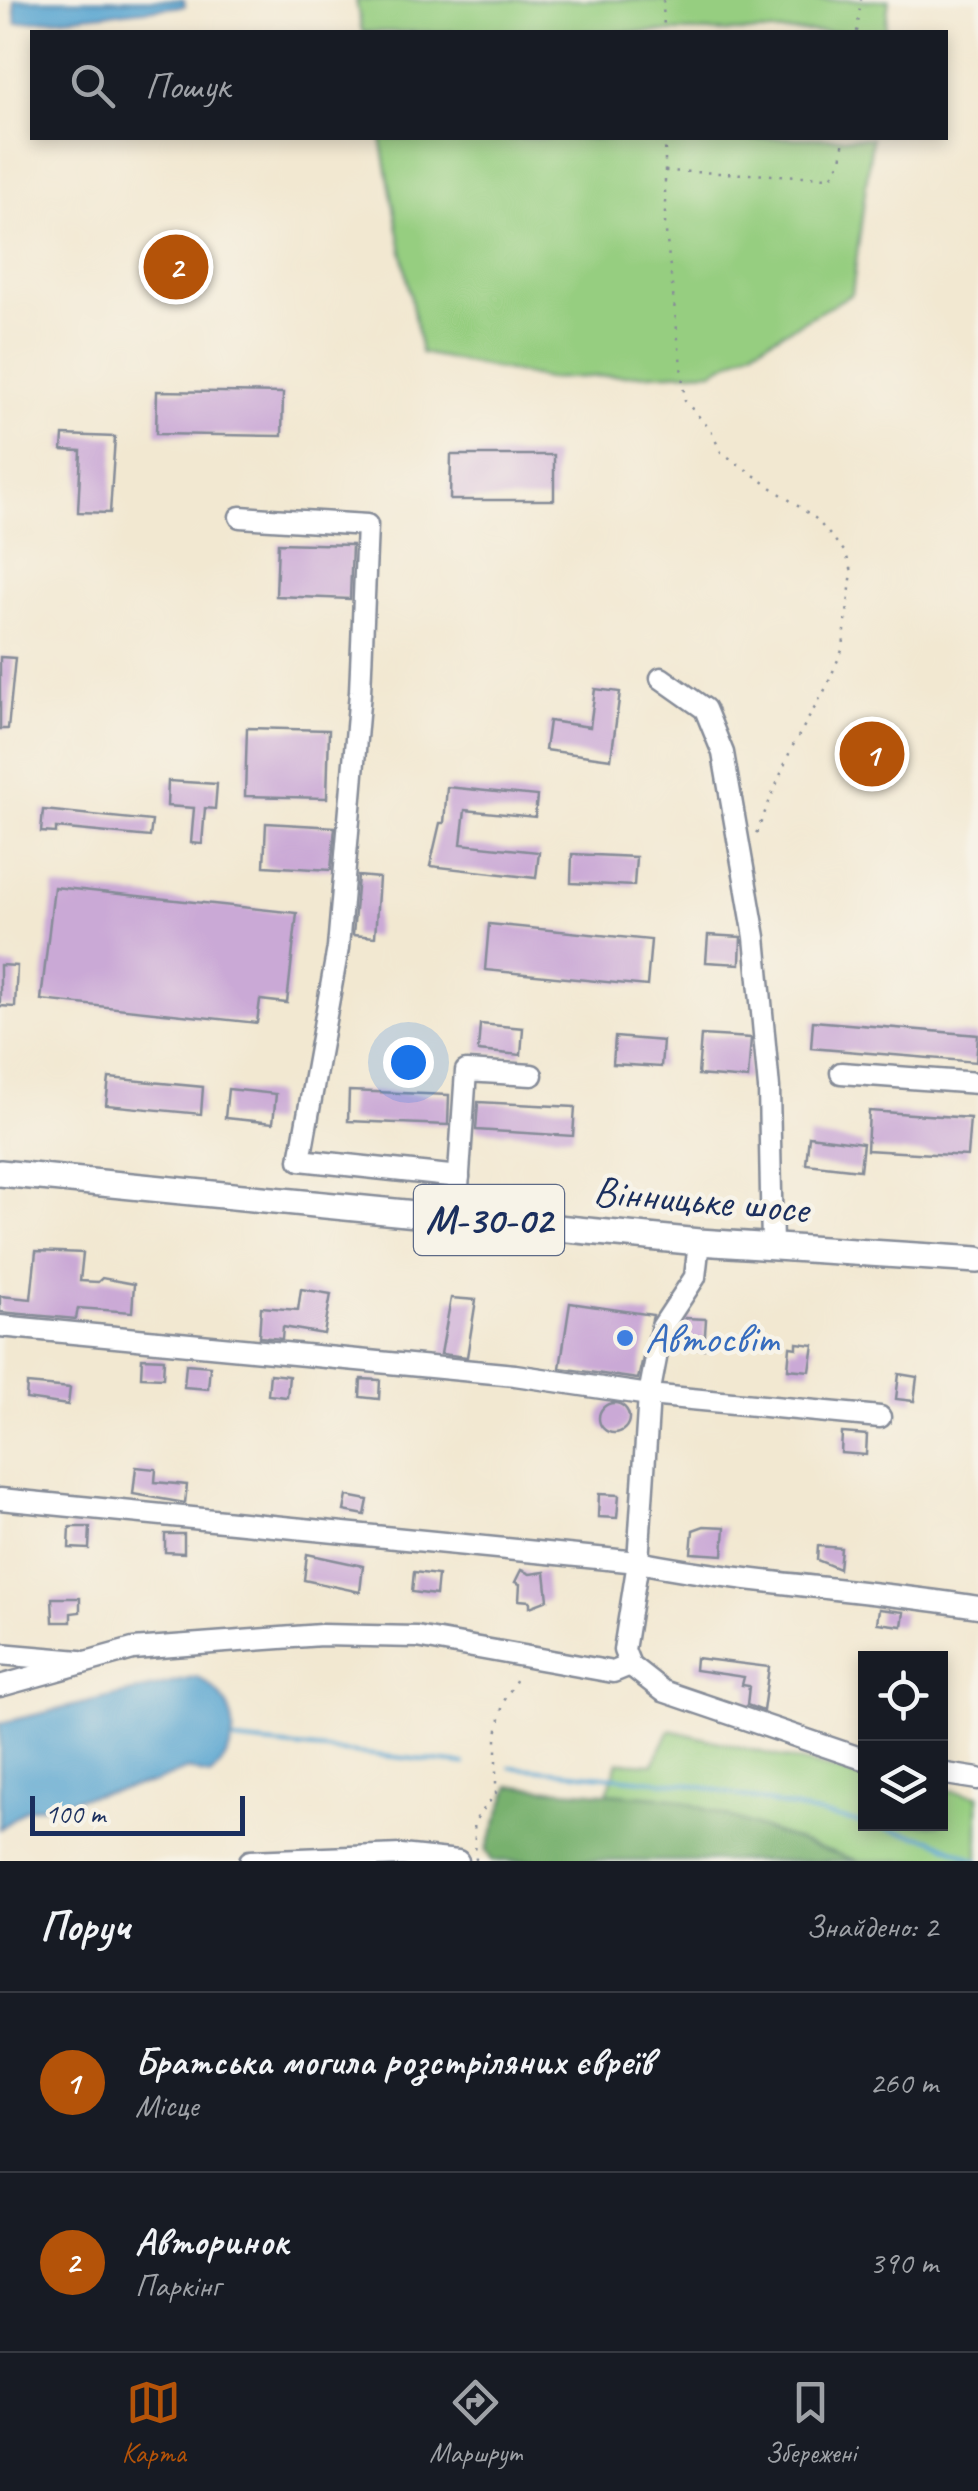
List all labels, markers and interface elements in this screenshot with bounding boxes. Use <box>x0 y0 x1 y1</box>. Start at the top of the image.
search box <box>30 30 948 140</box>
icon: search <box>65 58 120 113</box>
text: Пошук <box>145 62 230 109</box>
pin: 2 <box>144 230 208 304</box>
pin: 1 <box>840 716 904 792</box>
your location <box>383 1037 434 1088</box>
street label: Вінницьке шосе <box>591 1164 814 1236</box>
road number: М-30-02 <box>414 1185 564 1255</box>
place label: Автосвіт <box>645 1312 780 1365</box>
marker: Автосвіт <box>614 1327 636 1349</box>
map controls <box>858 1651 948 1831</box>
button: locate <box>858 1651 948 1741</box>
button: layers <box>858 1741 948 1831</box>
scale bar <box>30 1791 245 1836</box>
text: 100 m <box>45 1796 105 1831</box>
text: Поруч <box>40 1900 130 1953</box>
text: Знайдено: 2 <box>806 1906 938 1947</box>
text: Братська могила розстріляних євреїв <box>135 2038 653 2085</box>
text: 1 <box>65 2062 80 2103</box>
text: 260 m <box>869 2062 938 2103</box>
text: Місце <box>135 2085 198 2126</box>
text: Авторинок <box>135 2218 288 2265</box>
text: 2 <box>65 2242 80 2283</box>
text: 390 m <box>869 2242 938 2283</box>
text: Паркінг <box>135 2265 220 2306</box>
tab: Карта <box>122 2375 186 2470</box>
tab: Маршрут <box>429 2375 522 2470</box>
tab: Збережені <box>765 2375 856 2470</box>

